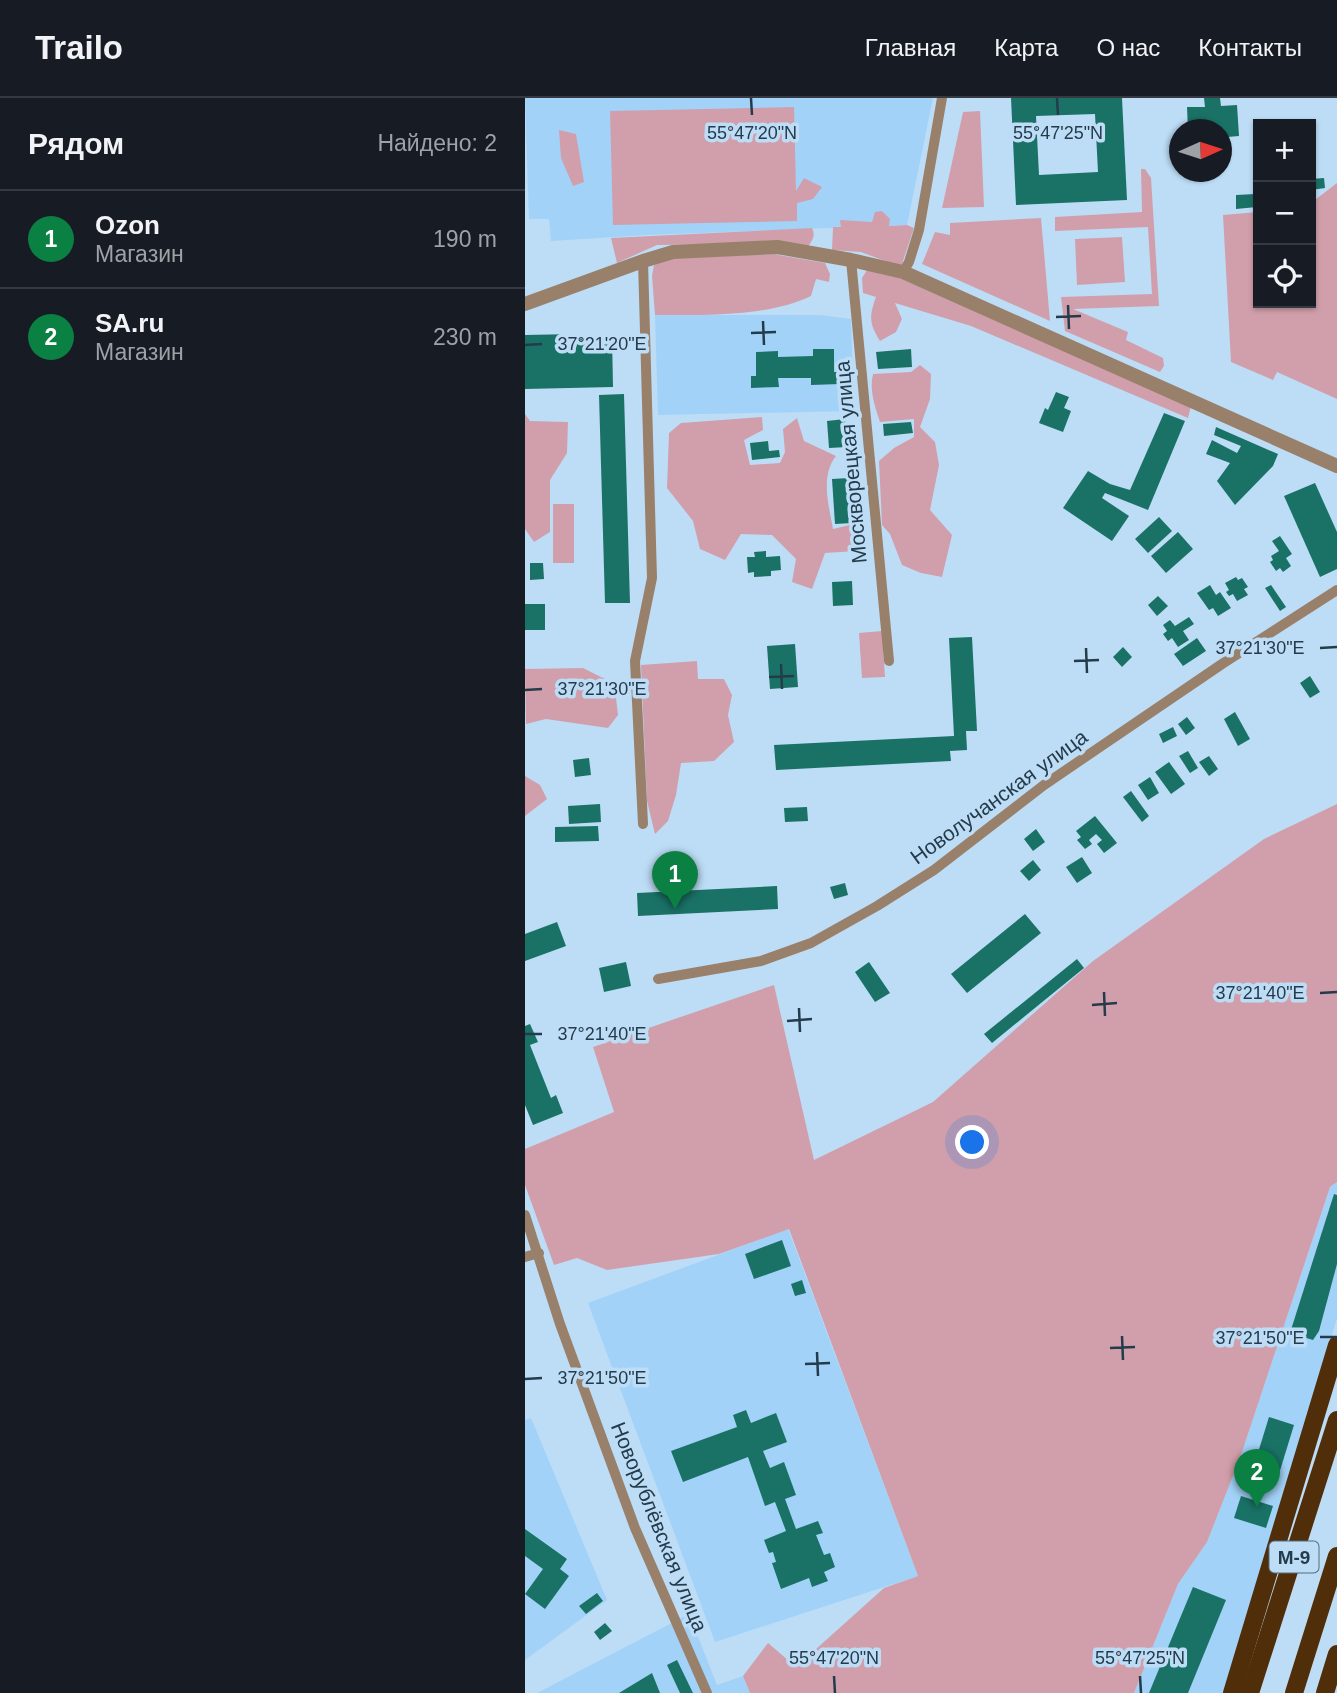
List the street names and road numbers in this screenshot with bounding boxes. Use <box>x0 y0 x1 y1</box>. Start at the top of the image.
street label: Москворецкая улица <box>830 359 871 564</box>
street label: Новолучанская улица <box>906 725 1092 868</box>
street label: Новорублёвская улица <box>607 1419 712 1635</box>
road number: М-9 <box>1269 1541 1319 1572</box>

